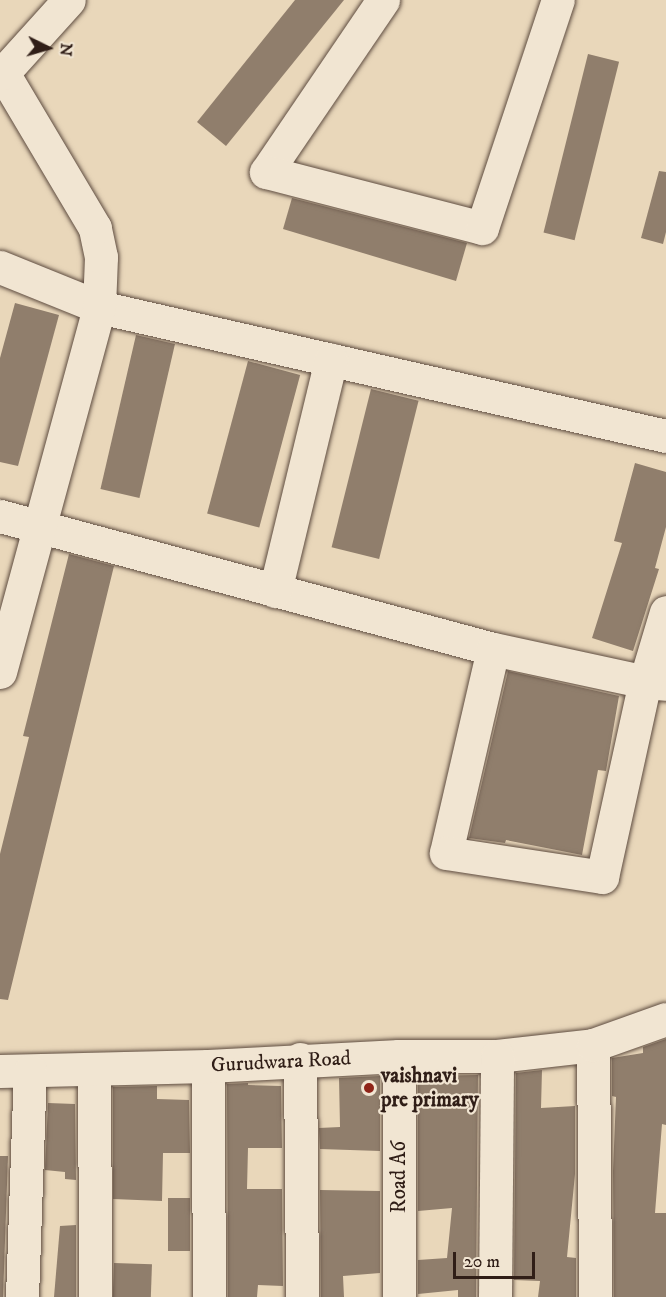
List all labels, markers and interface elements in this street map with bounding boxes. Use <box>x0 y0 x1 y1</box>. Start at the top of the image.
north arrow <box>18 18 78 78</box>
text: N <box>55 42 76 57</box>
street label: Gurudwara Road <box>210 1046 352 1078</box>
place label: vaishnavi pre primary <box>381 1063 479 1113</box>
marker: vaishnavi pre primary <box>362 1081 376 1095</box>
street label: Road A6 <box>386 1141 412 1213</box>
scale bar <box>456 1240 538 1278</box>
text: 20 m <box>464 1251 500 1273</box>

